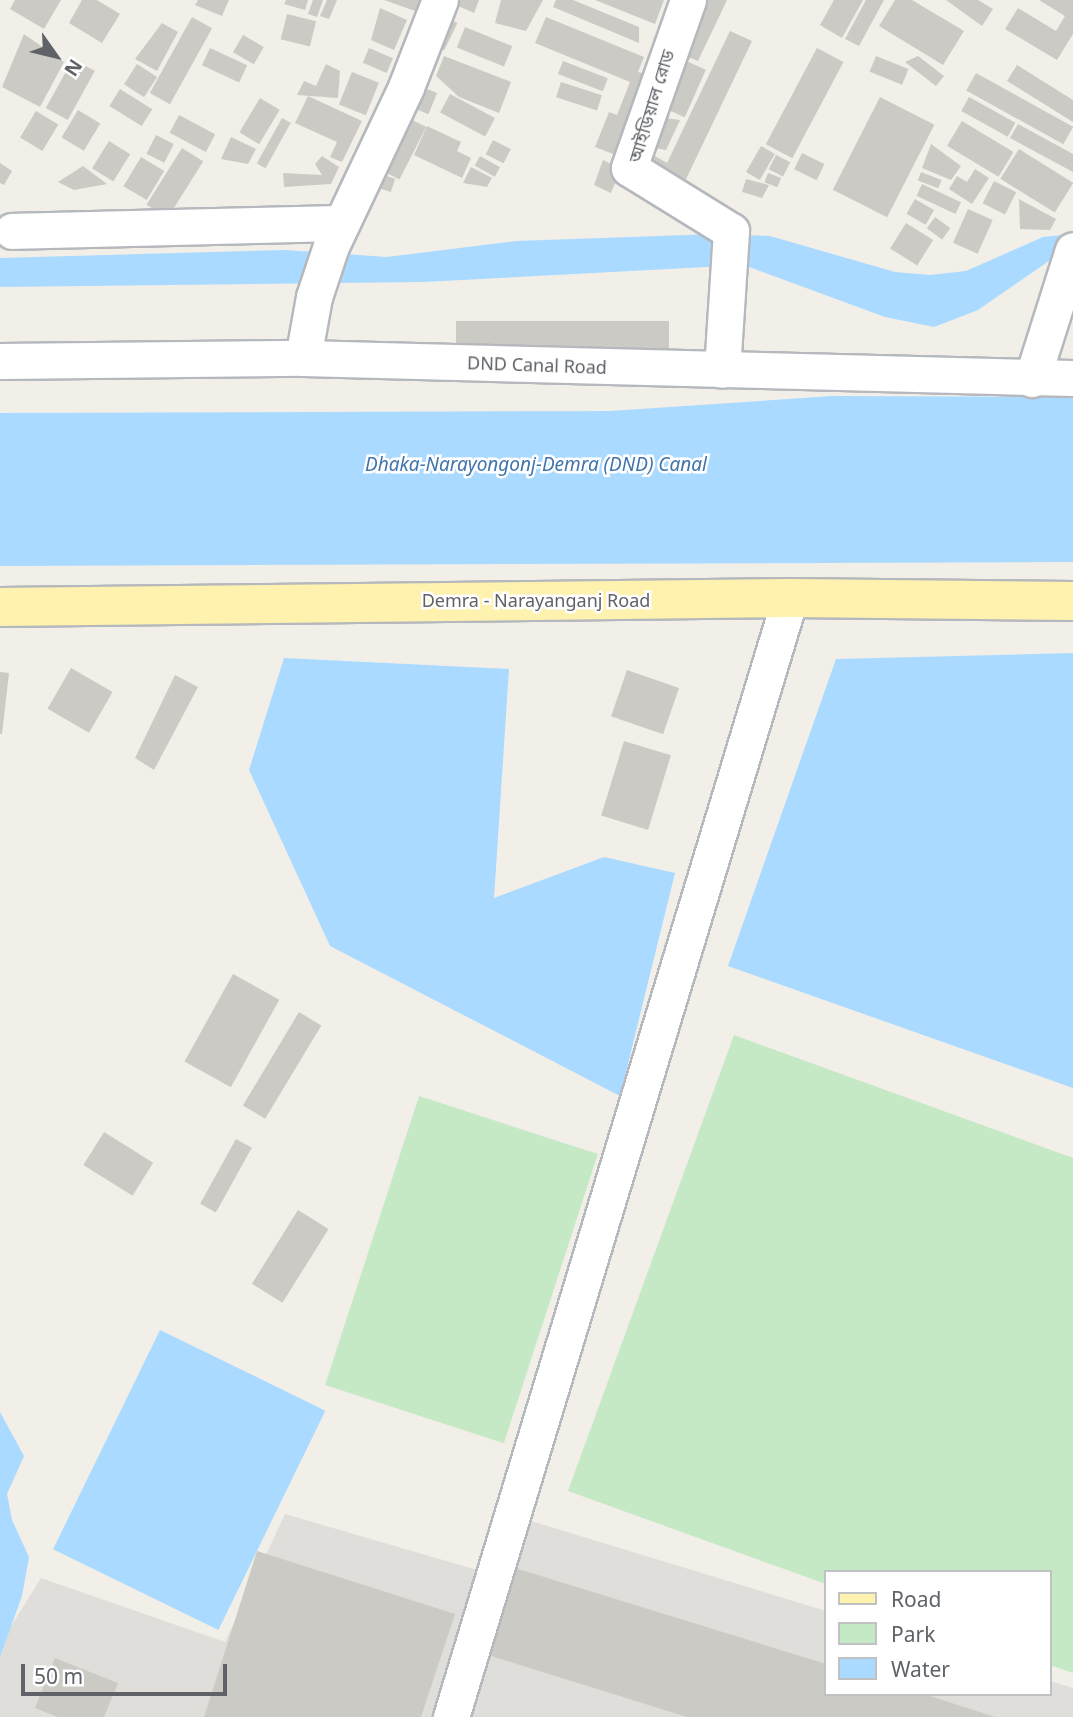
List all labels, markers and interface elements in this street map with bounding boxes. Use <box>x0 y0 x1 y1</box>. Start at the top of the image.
north arrow <box>21 21 91 91</box>
street label: আইডিয়াল রোড <box>624 47 678 165</box>
text: N <box>58 54 89 81</box>
street label: DND Canal Road <box>467 352 607 378</box>
water label: Dhaka-Narayongonj-Demra (DND) Canal <box>365 454 707 476</box>
street label: Demra - Narayanganj Road <box>422 589 650 611</box>
legend <box>824 1570 1052 1696</box>
text: Road <box>891 1585 941 1613</box>
text: Park <box>891 1620 935 1648</box>
scale bar <box>24 1650 231 1694</box>
text: Water <box>891 1655 950 1683</box>
text: 50 m <box>34 1662 83 1690</box>

